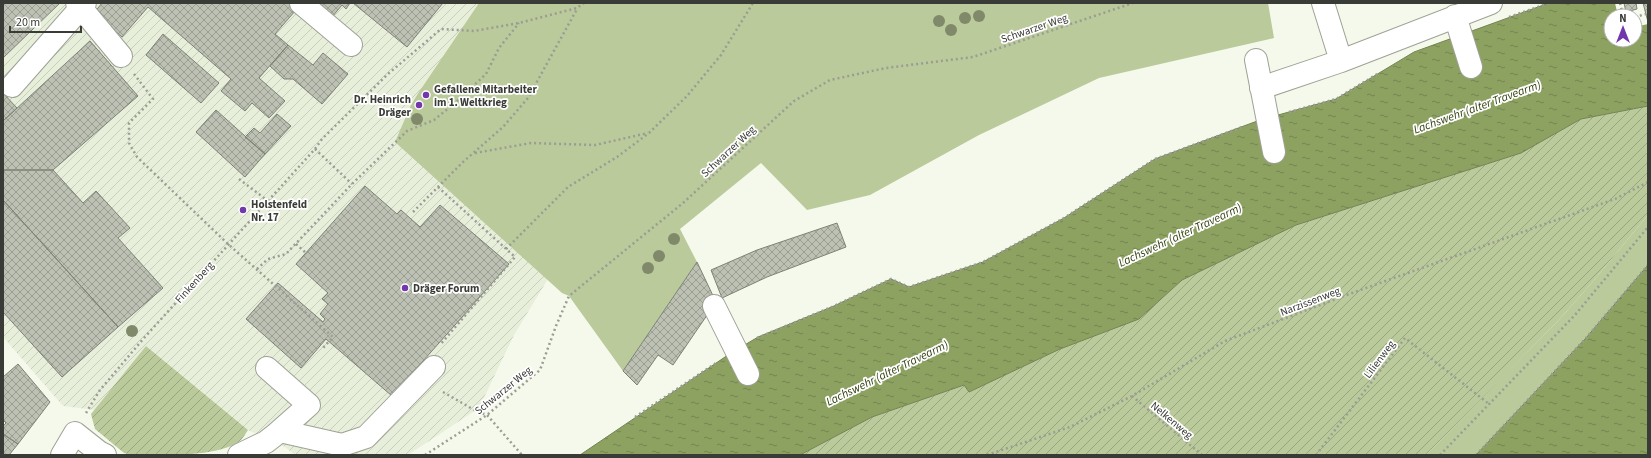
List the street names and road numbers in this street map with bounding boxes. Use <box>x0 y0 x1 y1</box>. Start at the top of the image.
street label: Schwarzer Weg <box>999 10 1070 47</box>
street label: Schwarzer Weg <box>698 122 759 181</box>
street label: Finkenberg <box>172 258 218 307</box>
street label: Narzissenweg <box>1278 283 1343 320</box>
street label: Lilienweg <box>1360 337 1399 381</box>
street label: Schwarzer Weg <box>472 362 535 418</box>
street label: Nelkenweg <box>1147 398 1196 443</box>

